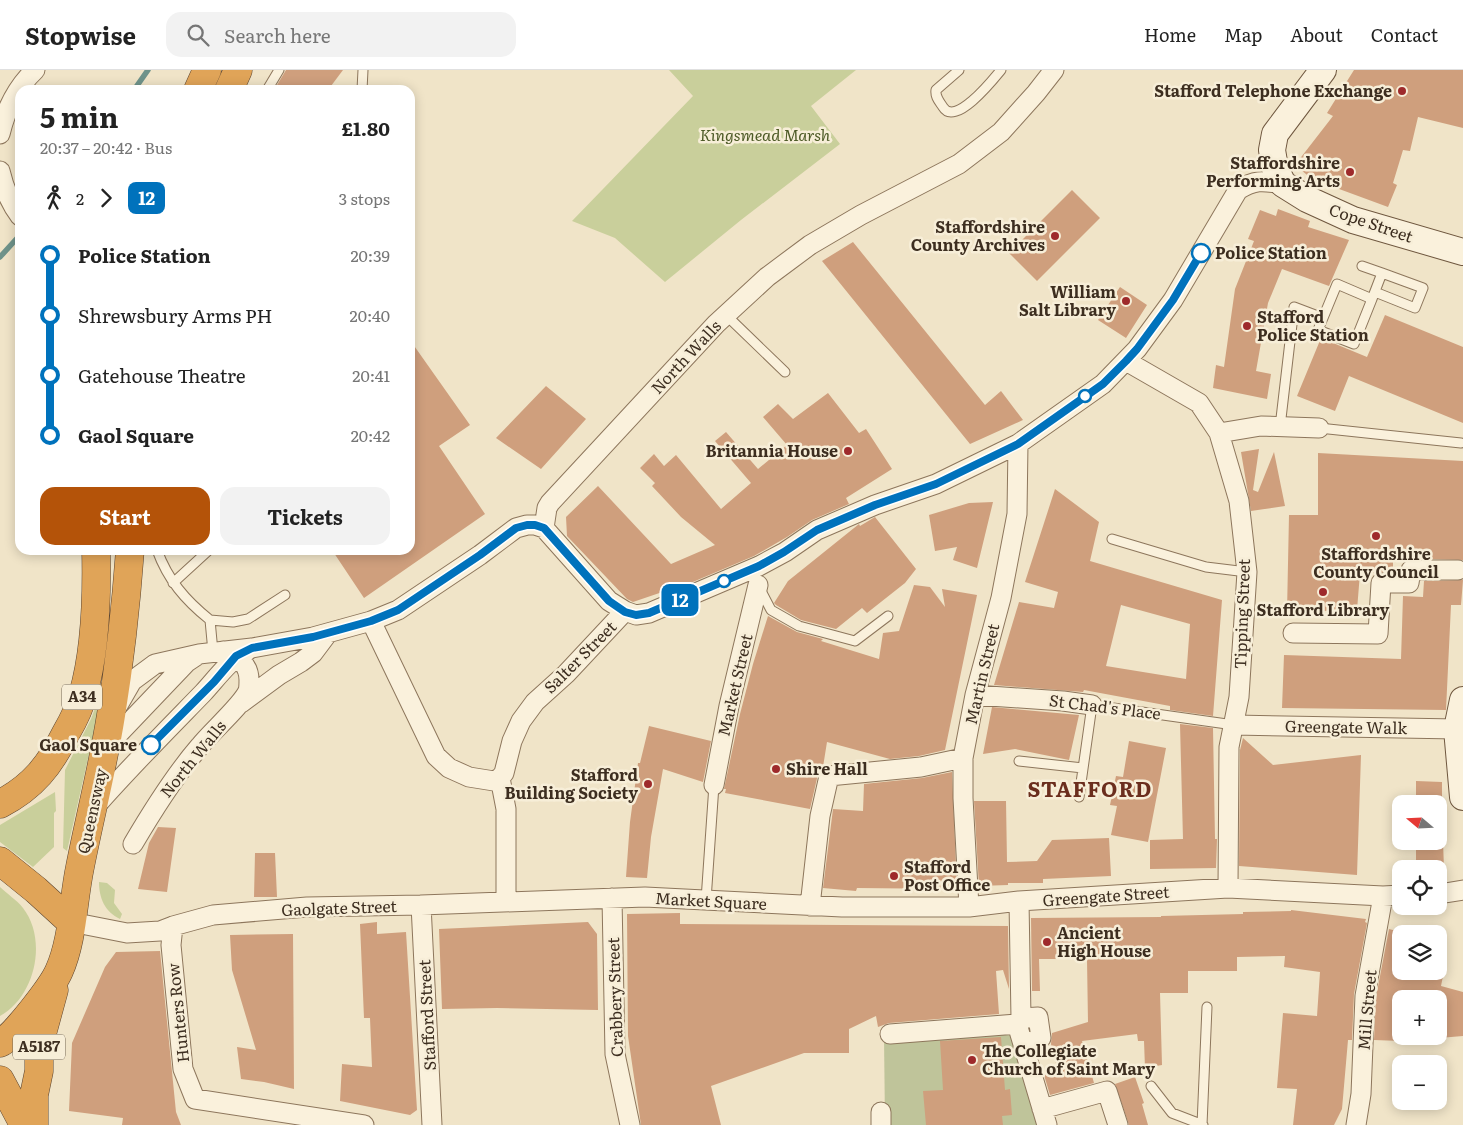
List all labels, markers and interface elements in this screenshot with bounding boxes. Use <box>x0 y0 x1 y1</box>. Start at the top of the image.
search box <box>166 12 516 57</box>
text: Stopwise <box>25 17 136 52</box>
icon: search <box>184 21 212 49</box>
text: Search here <box>224 21 331 49</box>
text: Home <box>1144 21 1196 48</box>
text: Map <box>1224 21 1262 48</box>
text: About <box>1290 21 1343 48</box>
text: Contact <box>1371 21 1438 48</box>
place label: Stafford Telephone Exchange <box>1154 78 1392 102</box>
marker: Stafford Telephone Exchange <box>1396 85 1408 97</box>
text: 5 min <box>40 95 118 137</box>
text: £1.80 <box>342 114 390 142</box>
park label: Kingsmead Marsh <box>700 122 831 146</box>
text: 20:37 – 20:42 · Bus <box>40 135 172 159</box>
place label: Staffordshire Performing Arts <box>1206 150 1340 192</box>
marker: Staffordshire Performing Arts <box>1344 166 1356 178</box>
icon: walk <box>40 184 68 212</box>
icon: forward <box>92 184 120 212</box>
text: 12 <box>138 184 155 211</box>
text: 2 <box>76 186 84 210</box>
text: 3 stops <box>339 186 390 210</box>
street label: Cope Street <box>1326 196 1417 248</box>
place label: Staffordshire County Archives <box>911 214 1045 256</box>
marker: Staffordshire County Archives <box>1049 230 1061 242</box>
place label: Police Station <box>1215 240 1327 264</box>
text: Police Station <box>78 241 211 269</box>
text: 20:39 <box>350 243 390 267</box>
marker: Police Station <box>1191 243 1211 263</box>
place label: William Salt Library <box>1019 279 1116 321</box>
marker: William Salt Library <box>1120 295 1132 307</box>
text: Shrewsbury Arms PH <box>78 301 272 329</box>
text: 20:40 <box>350 303 390 327</box>
place label: Stafford Police Station <box>1257 304 1369 346</box>
street label: North Walls <box>645 314 726 399</box>
marker: Stafford Police Station <box>1241 320 1253 332</box>
text: Gatehouse Theatre <box>78 361 246 389</box>
text: 20:41 <box>352 363 390 387</box>
unlabelled marker <box>1078 389 1092 403</box>
text: Gaol Square <box>78 421 194 449</box>
text: 20:42 <box>351 423 390 447</box>
place label: Britannia House <box>705 438 838 462</box>
marker: Britannia House <box>842 445 854 457</box>
button: Start <box>40 487 210 545</box>
button: Tickets <box>220 487 390 545</box>
marker: Staffordshire County Council <box>1370 530 1382 542</box>
place label: Staffordshire County Council <box>1313 541 1439 583</box>
street label: Tipping Street <box>1227 558 1255 670</box>
unlabelled marker <box>717 574 731 588</box>
line badge: 12 <box>658 584 702 616</box>
text: 12 <box>671 586 689 613</box>
marker: Stafford Library <box>1317 586 1329 598</box>
place label: Stafford Library <box>1257 597 1390 621</box>
street label: Salter Street <box>537 614 621 698</box>
street label: Martin Street <box>958 620 1004 727</box>
street label: Market Street <box>711 631 758 738</box>
road number: A34 <box>62 684 102 710</box>
street label: St Chad's Place <box>1048 687 1162 725</box>
street label: Greengate Walk <box>1285 713 1408 739</box>
street label: North Walls <box>154 715 231 802</box>
place label: Gaol Square <box>39 732 137 756</box>
marker: Gaol Square <box>141 735 161 755</box>
place label: Shire Hall <box>786 756 868 780</box>
place label: Stafford Building Society <box>505 762 638 804</box>
marker: Shire Hall <box>770 763 782 775</box>
street label: Queensway <box>70 765 112 856</box>
district label: STAFFORD <box>1028 772 1152 803</box>
marker: Stafford Building Society <box>642 778 654 790</box>
north arrow <box>1392 795 1448 850</box>
map controls <box>1392 795 1447 1110</box>
place label: Stafford Post Office <box>904 854 990 896</box>
button: locate <box>1392 860 1447 915</box>
marker: Stafford Post Office <box>888 870 900 882</box>
street label: Greengate Street <box>1042 879 1171 911</box>
street label: Market Square <box>654 885 768 915</box>
street label: Gaolgate Street <box>281 893 398 921</box>
place label: Ancient High House <box>1057 920 1151 962</box>
button: layers <box>1392 925 1447 980</box>
street label: Crabbery Street <box>600 936 628 1057</box>
marker: Ancient High House <box>1041 936 1053 948</box>
street label: Stafford Street <box>411 958 441 1071</box>
street label: Hunters Row <box>160 962 194 1064</box>
street label: Mill Street <box>1351 968 1382 1051</box>
button: + <box>1392 990 1447 1045</box>
road number: A5187 <box>13 1034 65 1060</box>
place label: The Collegiate Church of Saint Mary <box>982 1038 1155 1080</box>
marker: The Collegiate Church of Saint Mary <box>966 1054 978 1066</box>
button: − <box>1392 1055 1447 1110</box>

